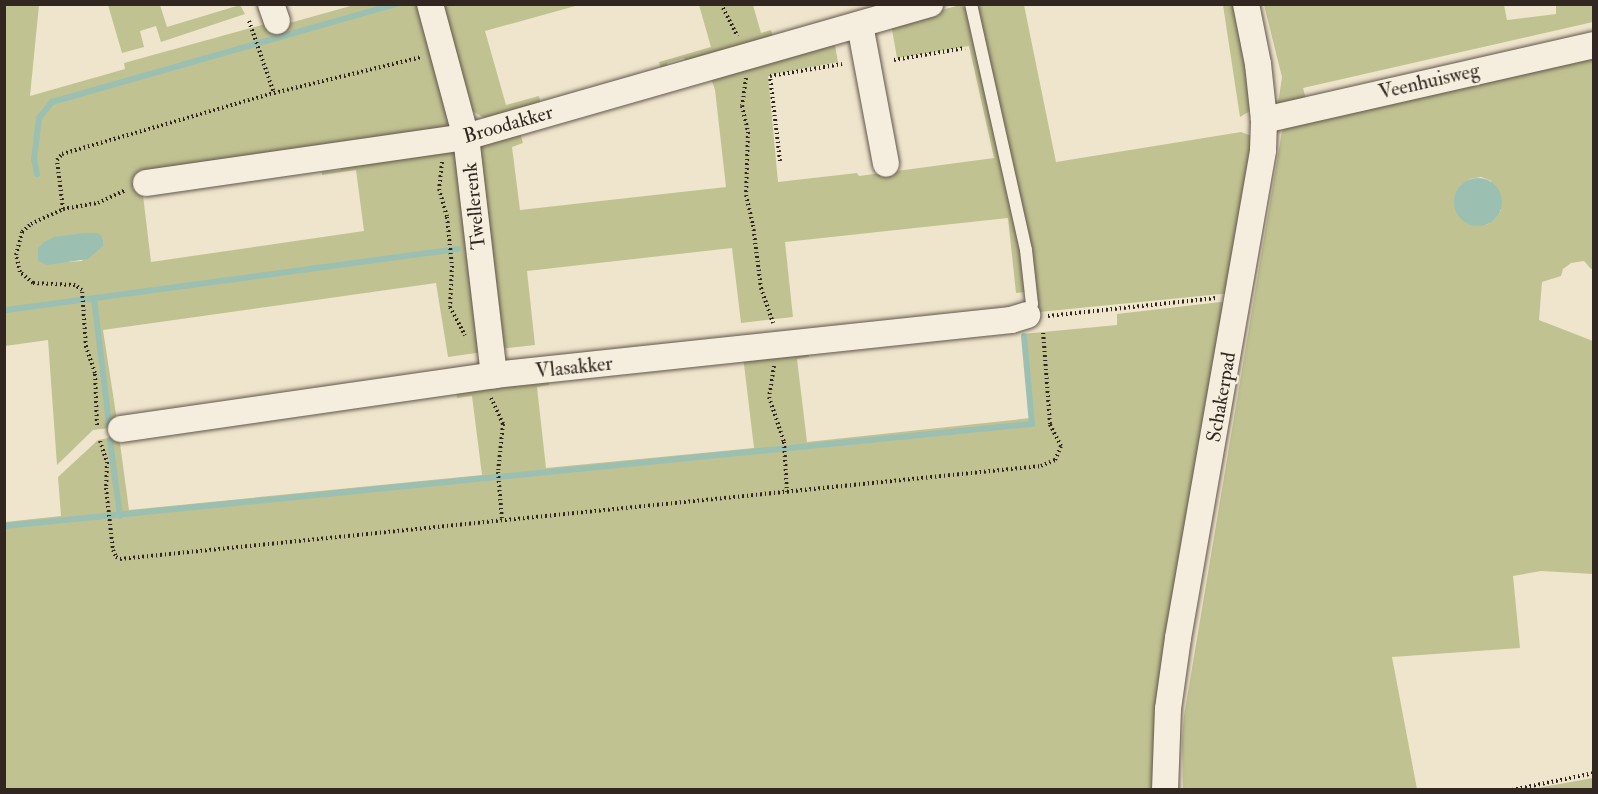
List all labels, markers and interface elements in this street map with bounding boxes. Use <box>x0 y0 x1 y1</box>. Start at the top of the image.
street label: Veenhuisweg <box>1376 58 1482 104</box>
street label: Broodakker <box>460 100 556 148</box>
street label: Twellerenk <box>458 161 490 251</box>
street label: Schakerpad <box>1201 350 1241 444</box>
street label: Vlasakker <box>534 351 614 383</box>

